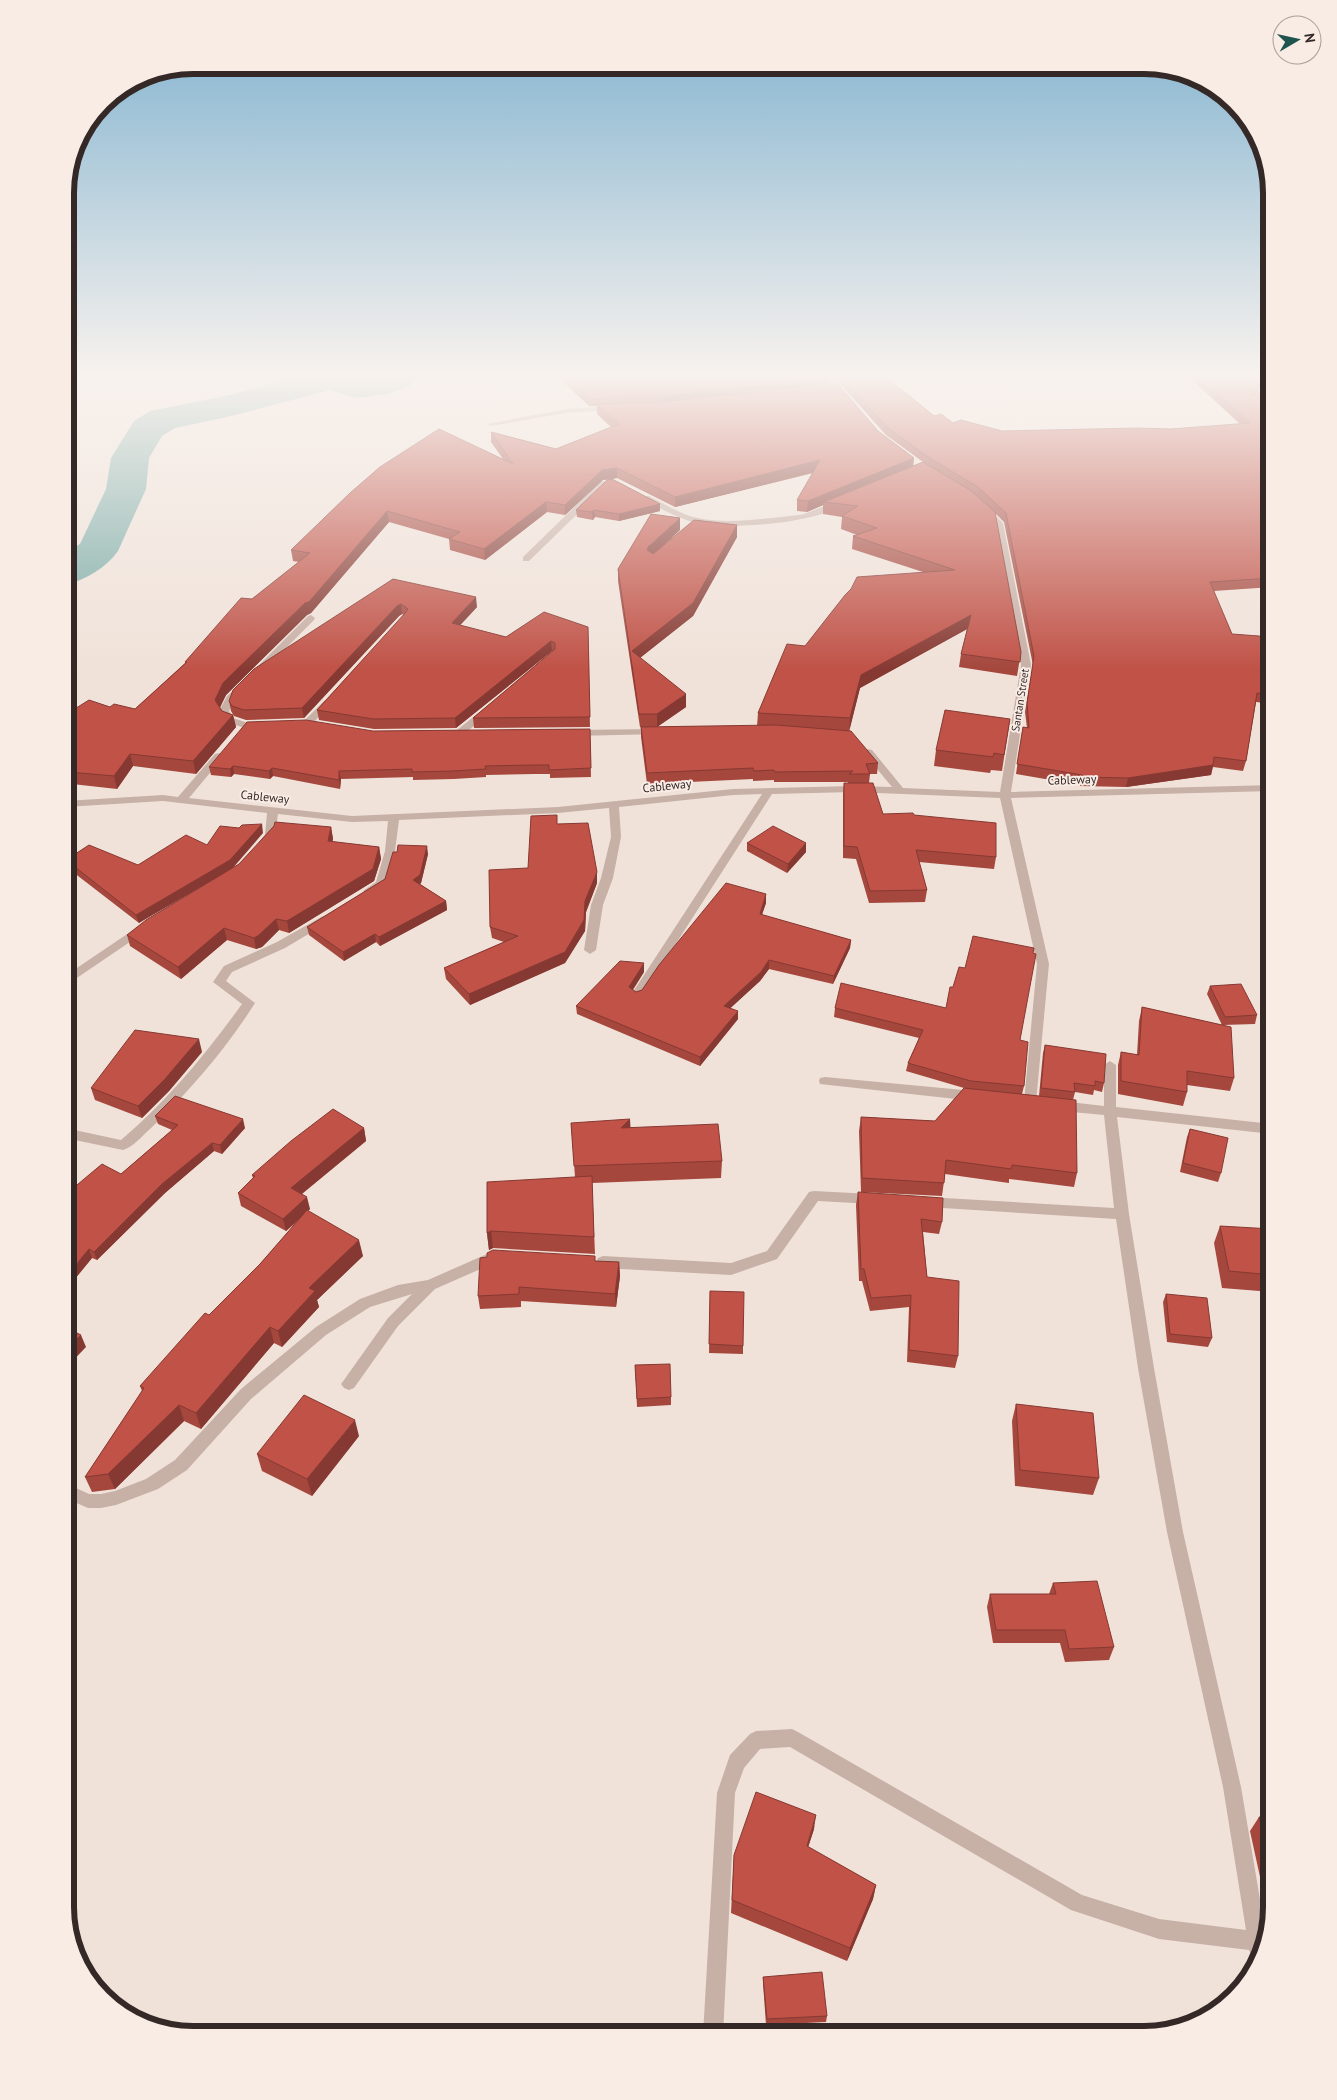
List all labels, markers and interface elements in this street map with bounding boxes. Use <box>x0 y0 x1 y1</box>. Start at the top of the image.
north arrow <box>1272 15 1322 65</box>
text: N <box>1300 32 1319 44</box>
street label: Santan Street <box>1008 667 1032 732</box>
street label: Cableway <box>1047 771 1097 788</box>
street label: Cableway <box>642 775 692 796</box>
street label: Cableway <box>240 786 291 807</box>

